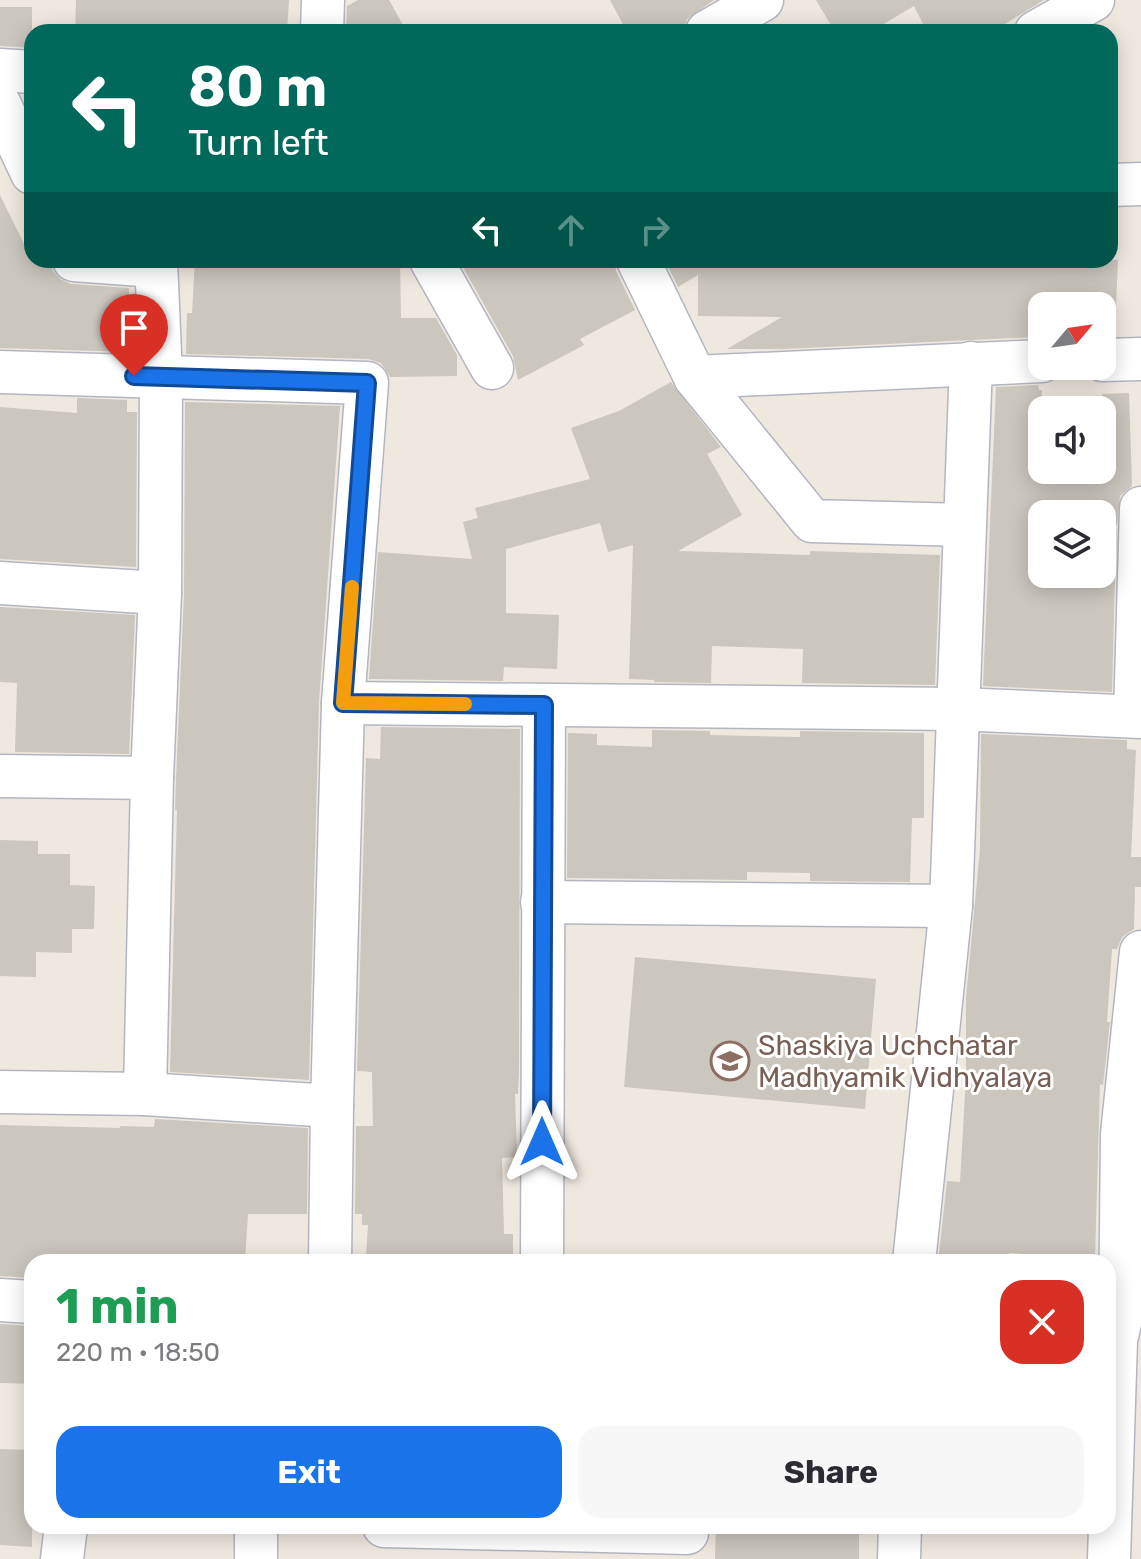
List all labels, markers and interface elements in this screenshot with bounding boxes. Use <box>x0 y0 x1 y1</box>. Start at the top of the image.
text: 80 m <box>188 54 327 120</box>
icon: left <box>56 56 160 160</box>
text: Turn left <box>188 121 329 164</box>
icon: left <box>465 208 509 252</box>
icon: ahead <box>549 208 593 252</box>
icon: right <box>633 208 677 252</box>
north arrow <box>1028 292 1116 380</box>
map controls <box>1028 292 1116 588</box>
pin <box>100 294 168 376</box>
icon: arrive <box>112 306 156 350</box>
button: sound <box>1028 396 1116 484</box>
button: layers <box>1028 500 1116 588</box>
place label: Shaskiya Uchchatar Madhyamik Vidhyalaya <box>758 1029 1052 1094</box>
school or university icon: Shaskiya Uchchatar Madhyamik Vidhyalaya <box>709 1040 751 1082</box>
position arrow <box>500 1100 584 1184</box>
text: 1 min <box>56 1278 179 1335</box>
button: close <box>1000 1280 1084 1364</box>
text: 220 m · 18:50 <box>56 1337 220 1368</box>
button: Exit <box>56 1426 562 1518</box>
button: Share <box>578 1426 1084 1518</box>

